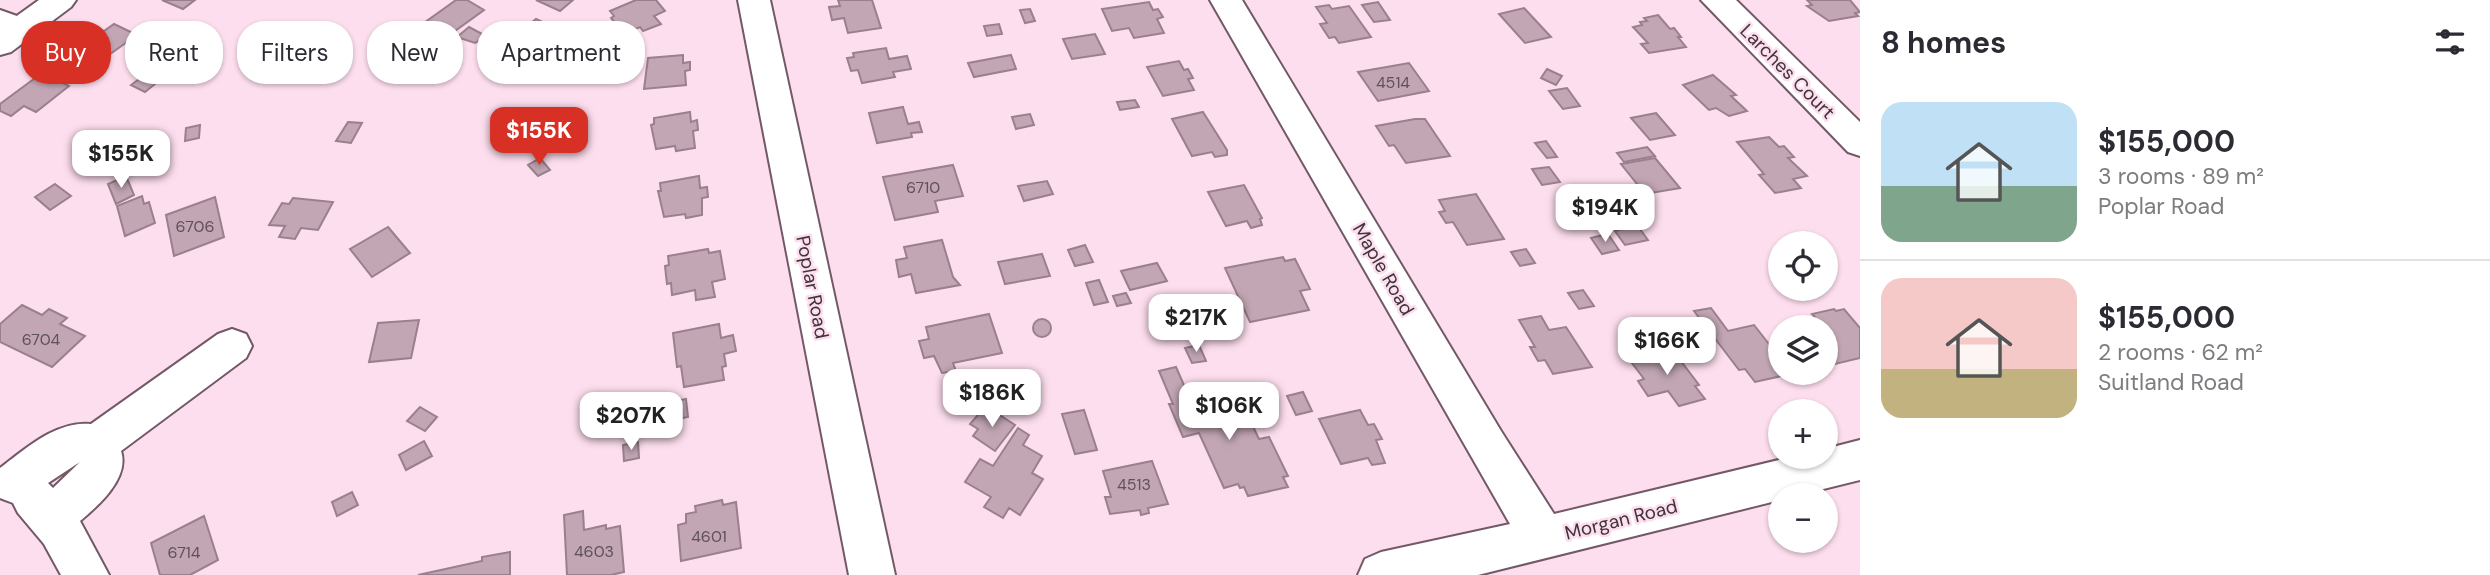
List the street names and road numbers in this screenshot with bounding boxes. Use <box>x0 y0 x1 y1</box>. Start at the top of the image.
street label: Larches Court <box>1735 19 1840 124</box>
street label: Maple Road <box>1347 219 1420 320</box>
street label: Poplar Road <box>790 233 835 341</box>
street label: Morgan Road <box>1562 493 1680 546</box>

